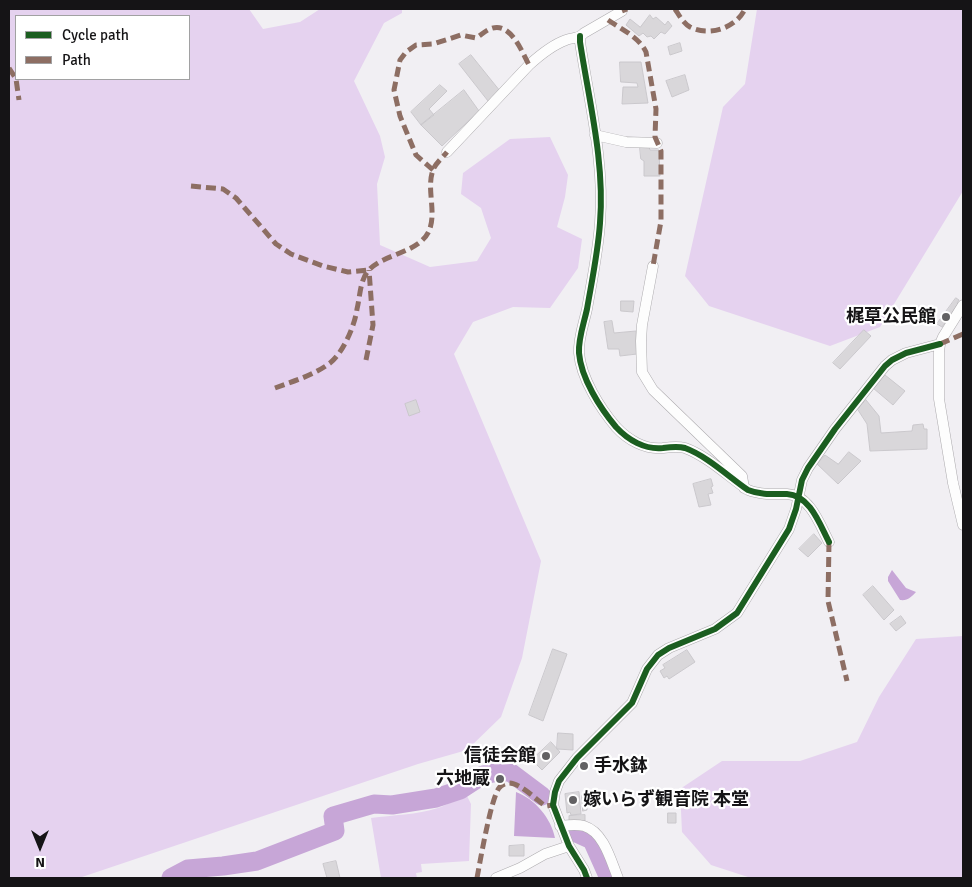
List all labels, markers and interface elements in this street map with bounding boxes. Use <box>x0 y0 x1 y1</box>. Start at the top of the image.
legend <box>15 15 190 80</box>
text: Cycle path <box>62 26 129 44</box>
text: Path <box>62 51 91 69</box>
place label: 梶草公民館 <box>846 306 936 328</box>
marker: 梶草公民館 <box>940 311 952 323</box>
place label: 信徒会館 <box>464 745 536 767</box>
marker: 信徒会館 <box>540 750 552 762</box>
place label: 手水鉢 <box>594 755 648 777</box>
marker: 手水鉢 <box>578 760 590 772</box>
place label: 六地蔵 <box>436 768 490 790</box>
marker: 六地蔵 <box>494 773 506 785</box>
place label: 嫁いらず観音院 本堂 <box>583 789 749 811</box>
marker: 嫁いらず観音院 本堂 <box>567 794 579 806</box>
north arrow <box>15 822 65 872</box>
text: N <box>35 854 45 871</box>

